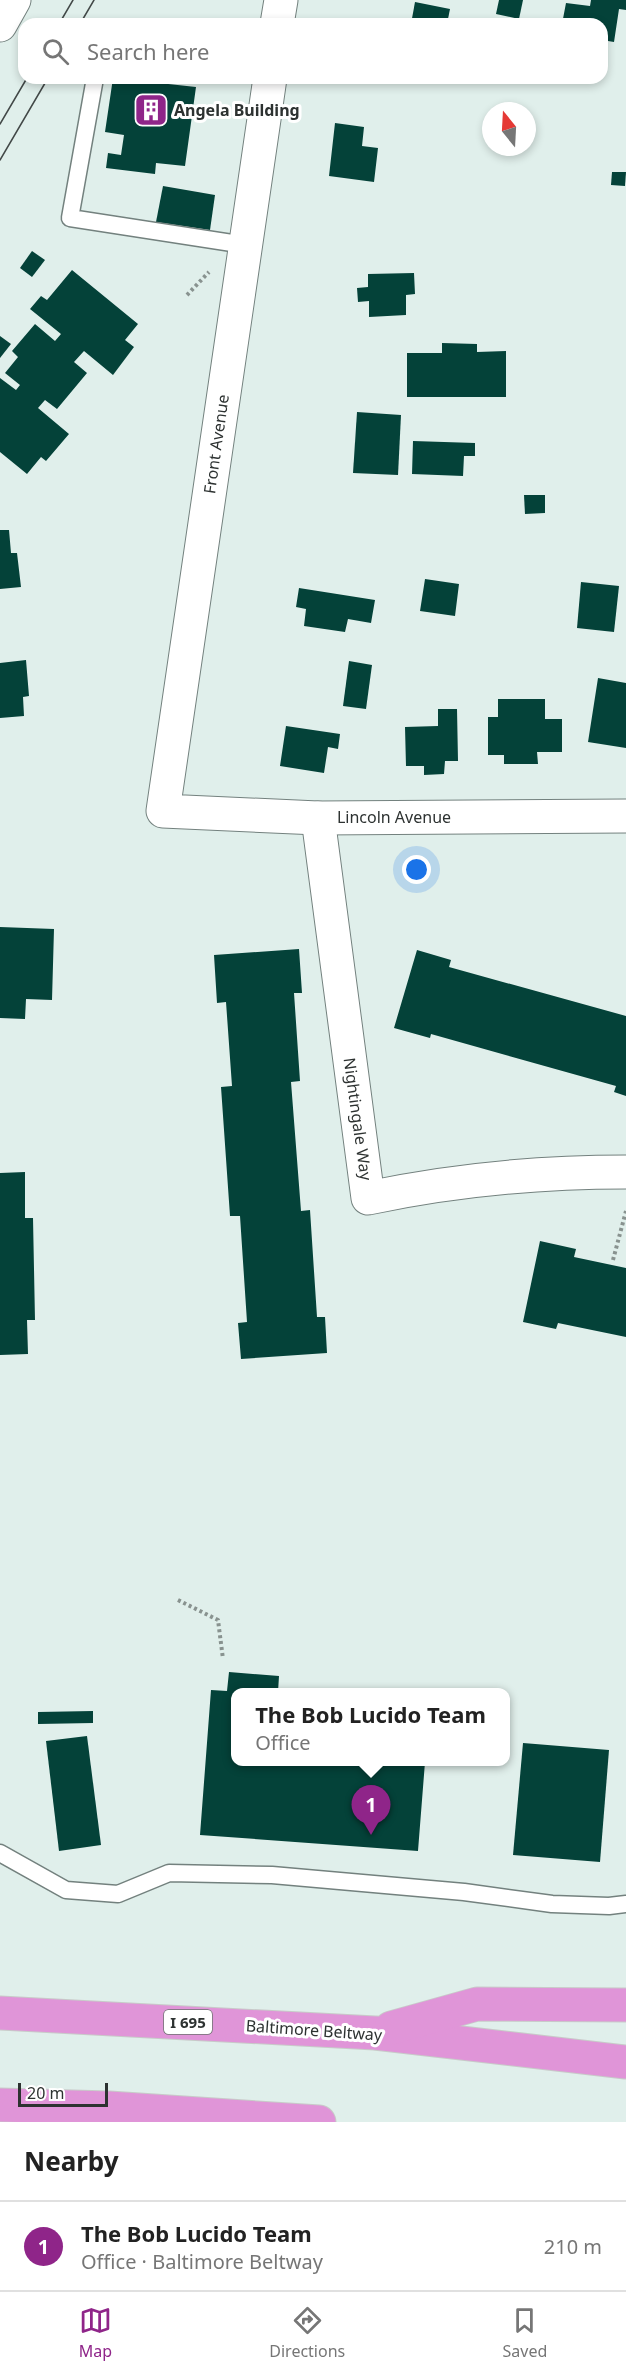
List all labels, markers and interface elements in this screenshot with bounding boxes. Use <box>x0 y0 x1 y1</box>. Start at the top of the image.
search box <box>18 18 608 84</box>
icon: search <box>39 35 72 68</box>
text: Search here <box>87 36 209 66</box>
building icon: Angela Building <box>133 92 169 128</box>
place label: Angela Building <box>174 99 300 121</box>
north arrow <box>482 102 536 156</box>
street label: Front Avenue <box>198 393 234 495</box>
street label: Lincoln Avenue <box>337 806 451 828</box>
your location <box>402 855 431 884</box>
street label: Nightingale Way <box>339 1056 378 1183</box>
popup <box>231 1688 510 1766</box>
text: The Bob Lucido Team <box>255 1699 486 1729</box>
text: Office <box>255 1729 311 1756</box>
pin: 1 <box>352 1786 391 1835</box>
road number: I 695 <box>164 2010 212 2034</box>
street label: Baltimore Beltway <box>245 2014 384 2046</box>
scale bar <box>18 2080 108 2108</box>
text: 20 m <box>27 2082 64 2104</box>
text: Nearby <box>24 2143 119 2179</box>
text: The Bob Lucido Team <box>81 2218 312 2248</box>
text: 1 <box>38 2233 49 2260</box>
text: 210 m <box>544 2233 602 2260</box>
text: Office · Baltimore Beltway <box>81 2248 323 2275</box>
tab: Map <box>79 2304 112 2362</box>
tab: Directions <box>269 2304 345 2362</box>
tab: Saved <box>503 2304 547 2362</box>

